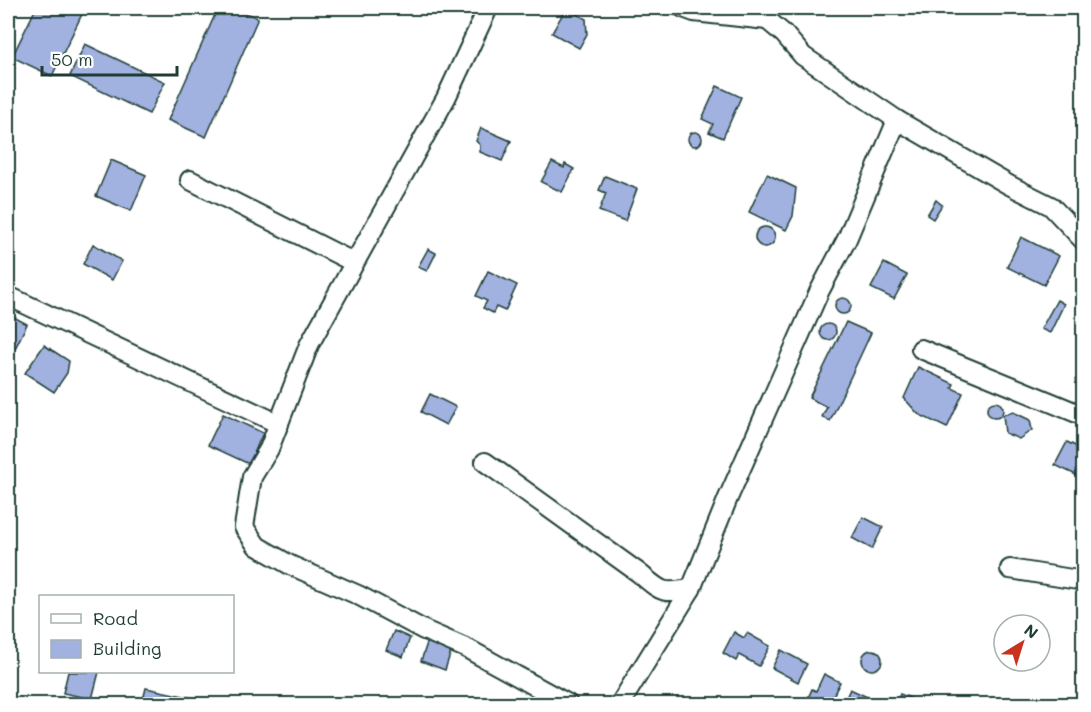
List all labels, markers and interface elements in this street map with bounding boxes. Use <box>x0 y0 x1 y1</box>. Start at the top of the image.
scale bar <box>42 39 177 77</box>
text: 50 m <box>51 47 93 71</box>
legend <box>39 595 234 673</box>
text: Road <box>93 606 138 630</box>
north arrow <box>992 613 1052 673</box>
text: N <box>1020 619 1043 643</box>
text: Building <box>93 636 161 660</box>

